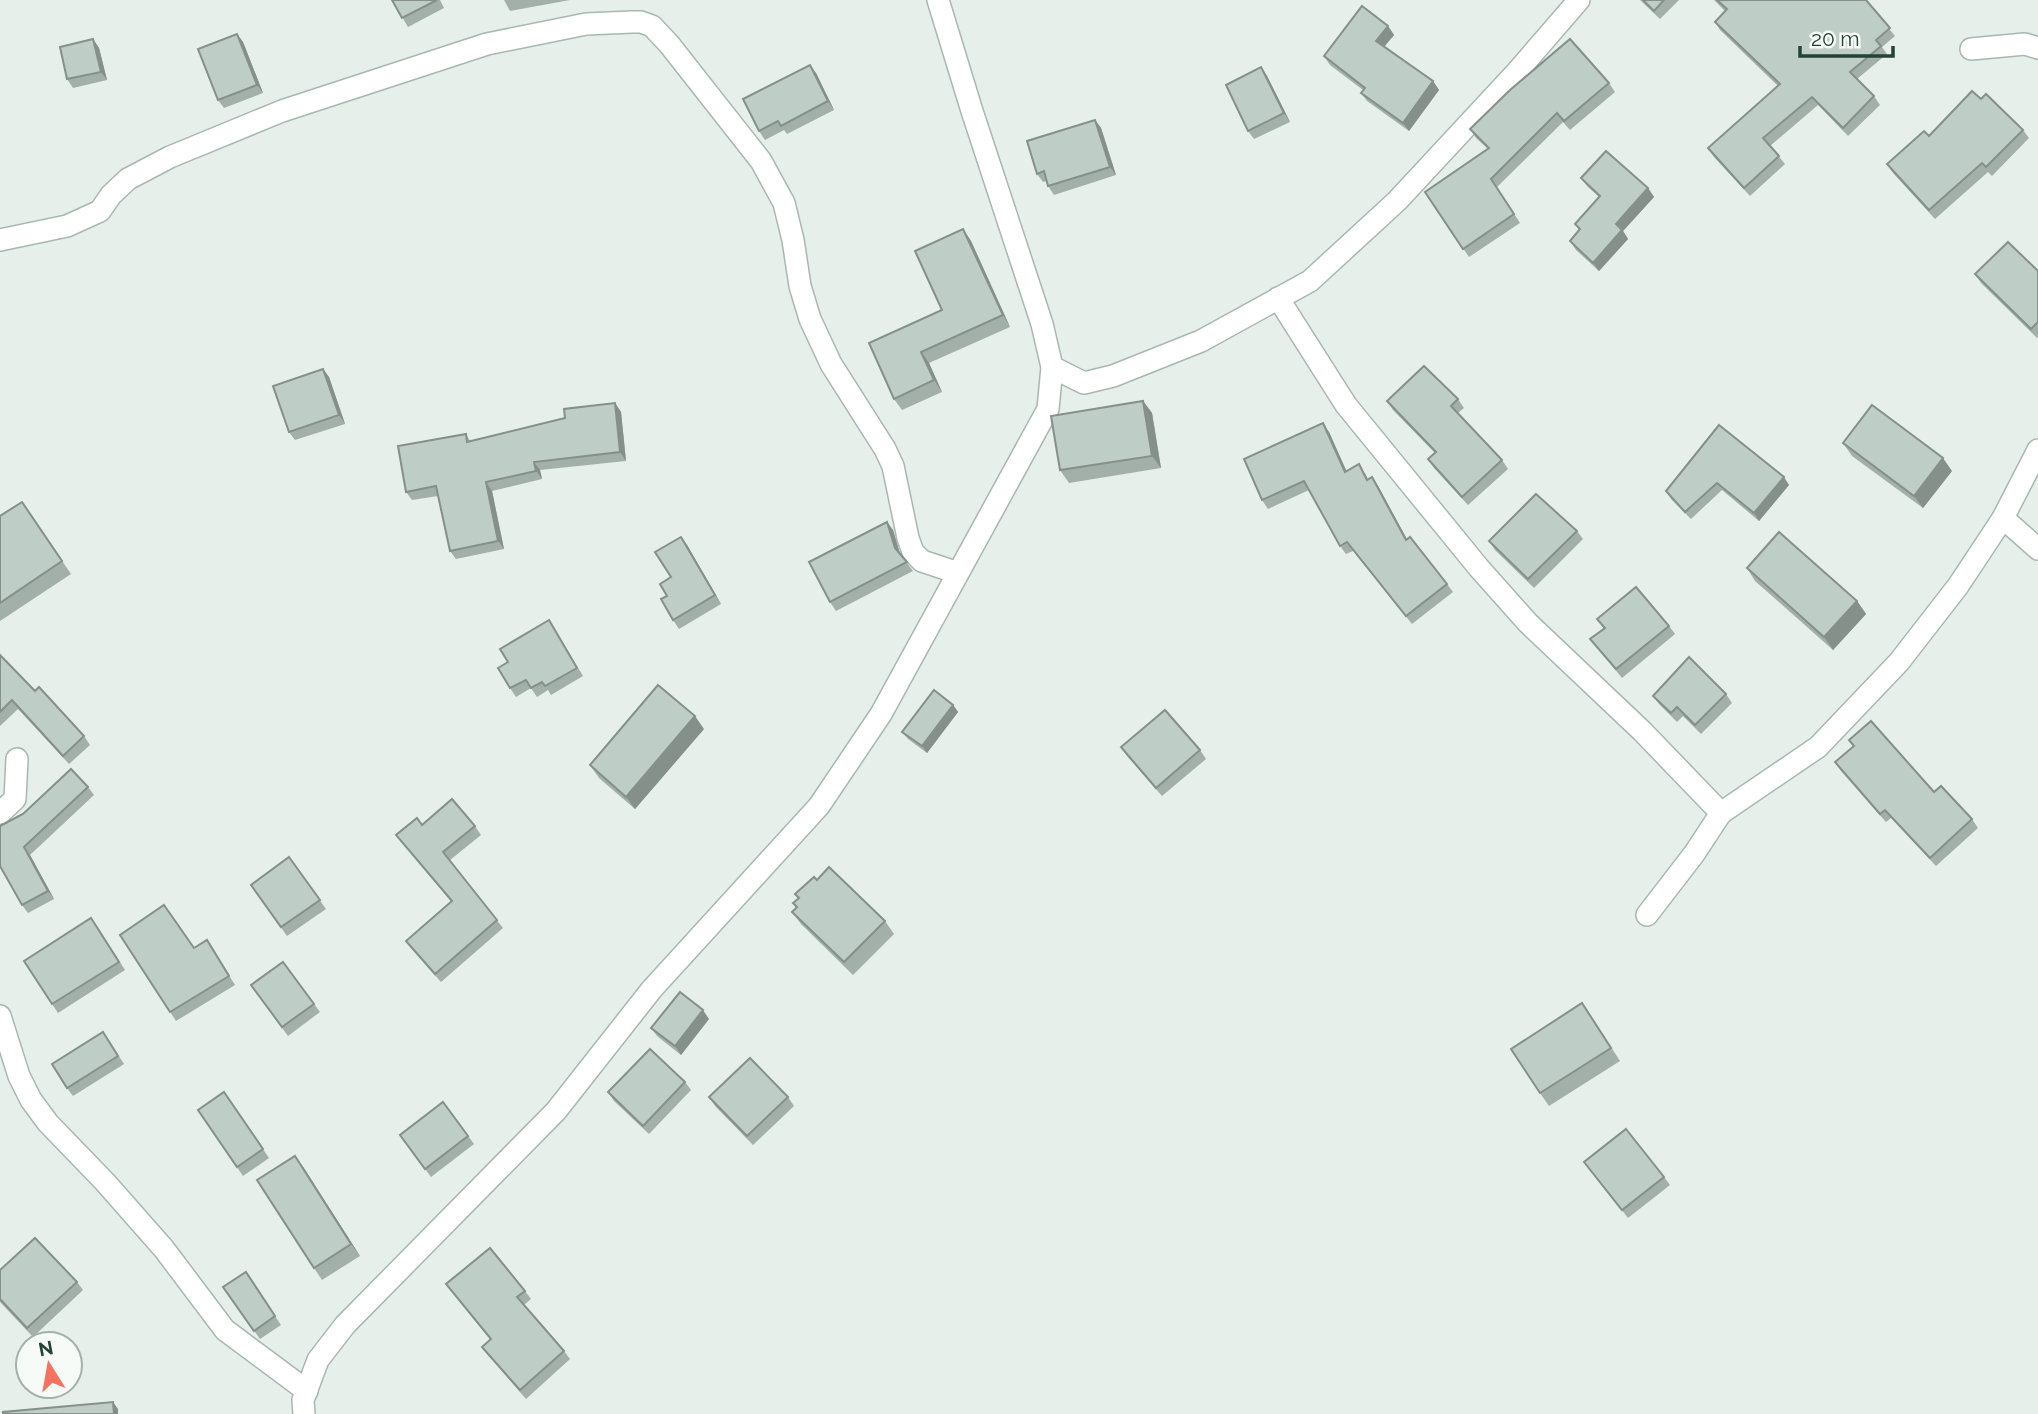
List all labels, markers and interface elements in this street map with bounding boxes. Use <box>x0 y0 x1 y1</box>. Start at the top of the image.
scale bar <box>1800 14 1893 58</box>
text: 20 m <box>1811 26 1859 51</box>
north arrow <box>14 1330 84 1400</box>
text: N <box>37 1336 55 1360</box>

